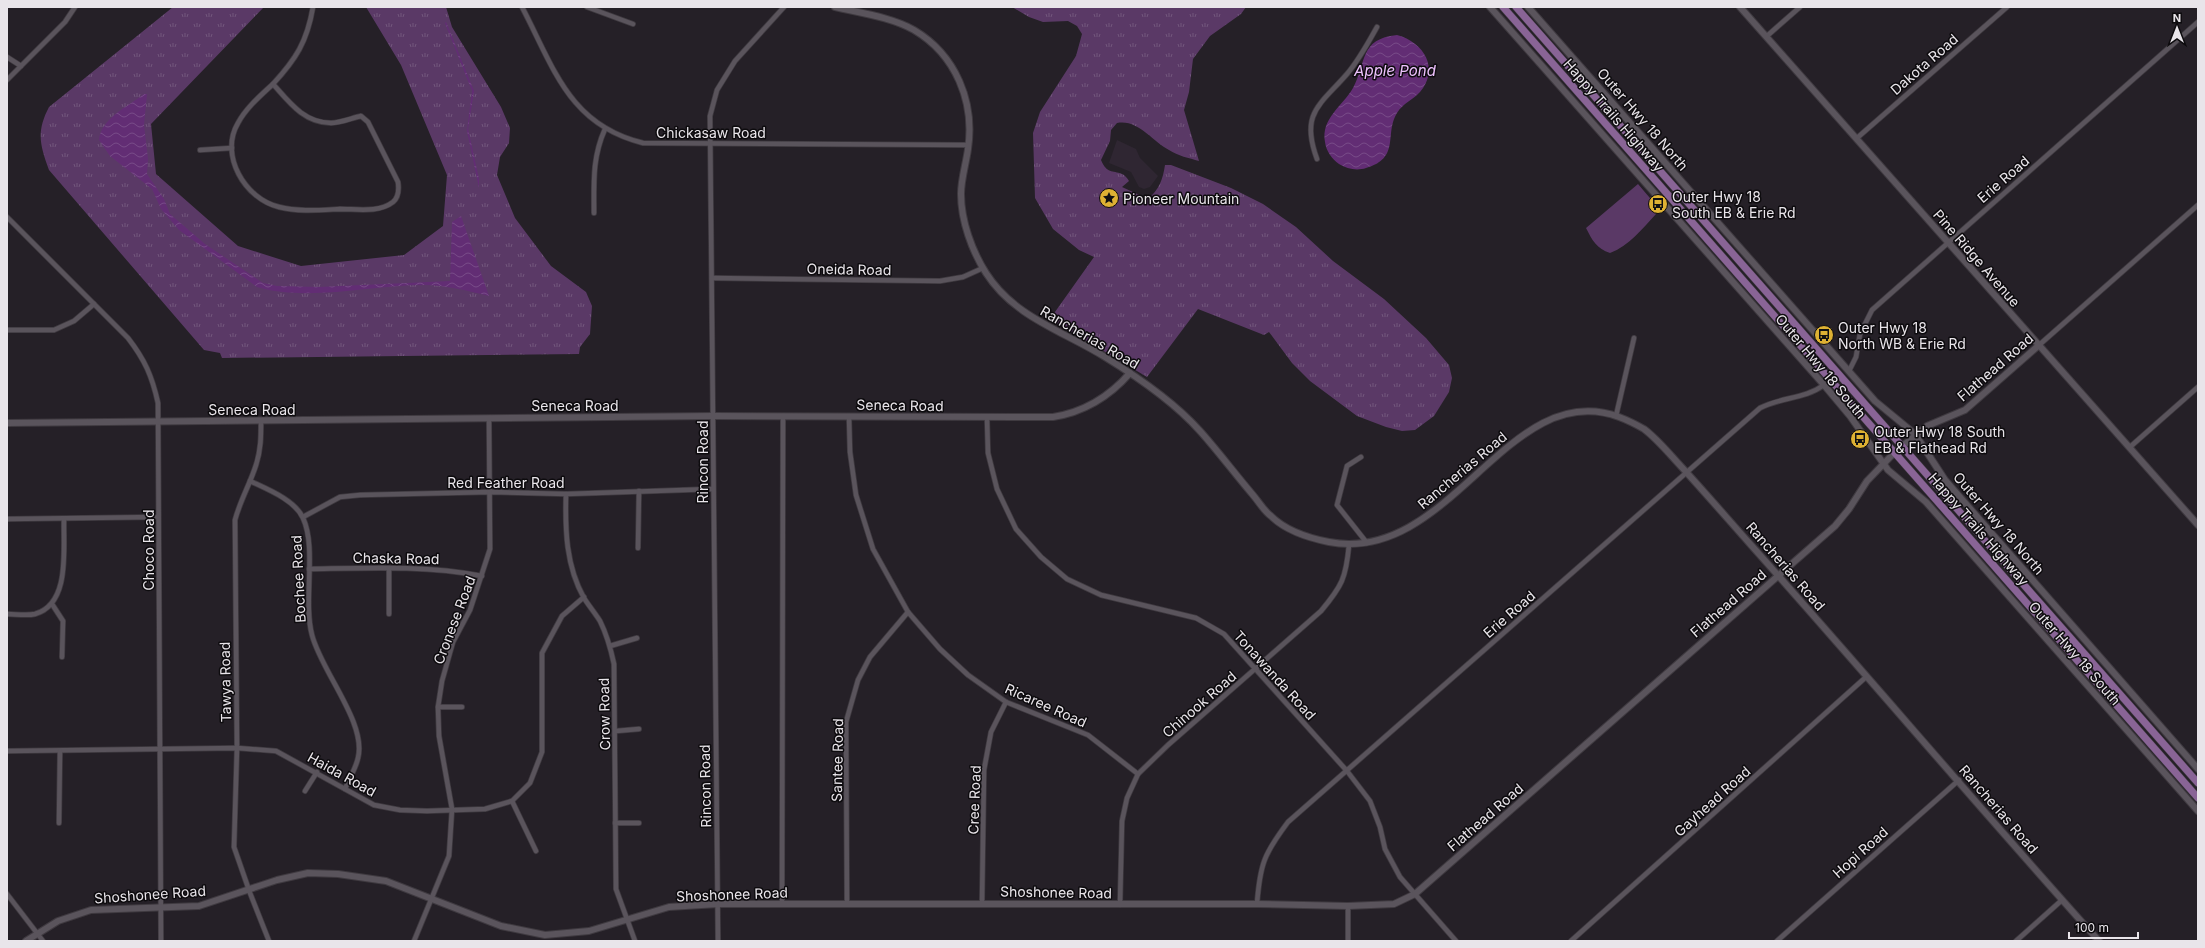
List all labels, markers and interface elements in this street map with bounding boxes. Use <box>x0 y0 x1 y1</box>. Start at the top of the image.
north arrow <box>2157 8 2197 48</box>
text: N <box>2173 11 2181 25</box>
street label: Dakota Road <box>1887 30 1961 98</box>
street label: Happy Trails Highway <box>1560 55 1668 175</box>
water label: Apple Pond <box>1353 61 1437 80</box>
street label: Outer Hwy 18 North <box>1594 64 1692 174</box>
street label: Chickasaw Road <box>656 124 766 141</box>
street label: Erie Road <box>1974 152 2032 206</box>
place icon: Pioneer Mountain <box>1098 187 1120 209</box>
place label: Outer Hwy 18 South EB & Erie Rd <box>1672 188 1796 221</box>
place label: Pioneer Mountain <box>1123 190 1239 207</box>
bus stop icon: Outer Hwy 18 South EB & Erie Rd <box>1647 193 1669 215</box>
street label: Pine Ridge Avenue <box>1930 206 2024 310</box>
street label: Oneida Road <box>807 260 891 278</box>
street label: Rancherias Road <box>1038 302 1142 372</box>
street label: Outer Hwy 18 South <box>1772 310 1870 422</box>
place label: Outer Hwy 18 North WB & Erie Rd <box>1838 319 1966 352</box>
bus stop icon: Outer Hwy 18 North WB & Erie Rd <box>1813 324 1835 346</box>
street label: Flathead Road <box>1954 329 2036 405</box>
street label: Seneca Road <box>856 396 944 414</box>
street label: Seneca Road <box>531 397 619 414</box>
street label: Seneca Road <box>208 401 296 418</box>
street label: Rincon Road <box>694 420 711 504</box>
place label: Outer Hwy 18 South EB & Flathead Rd <box>1874 423 2005 456</box>
street label: Rancherias Road <box>1414 428 1510 512</box>
bus stop icon: Outer Hwy 18 South EB & Flathead Rd <box>1849 428 1871 450</box>
street label: Outer Hwy 18 North <box>1950 468 2048 578</box>
street label: Happy Trails Highway <box>1925 469 2033 589</box>
street label: Red Feather Road <box>447 474 565 491</box>
street label: Choco Road <box>140 510 157 591</box>
street label: Rancherias Road <box>1743 518 1829 614</box>
street label: Bochee Road <box>287 535 309 623</box>
street label: Chaska Road <box>352 549 440 567</box>
street label: Flathead Road <box>1687 565 1769 641</box>
street label: Cronese Road <box>429 573 479 667</box>
street label: Erie Road <box>1480 587 1538 641</box>
street label: Outer Hwy 18 South <box>2026 598 2124 708</box>
street label: Tonawanda Road <box>1230 627 1320 723</box>
street label: Tawya Road <box>216 642 234 722</box>
street label: Chinook Road <box>1159 667 1239 741</box>
street label: Crow Road <box>595 678 613 750</box>
street label: Ricaree Road <box>1003 679 1089 731</box>
street label: Santee Road <box>828 718 846 802</box>
street label: Rincon Road <box>696 744 714 828</box>
street label: Haida Road <box>305 748 379 800</box>
street label: Rancherias Road <box>1956 761 2042 857</box>
street label: Gayhead Road <box>1670 762 1754 840</box>
street label: Cree Road <box>964 765 984 835</box>
street label: Flathead Road <box>1444 779 1526 855</box>
street label: Hopi Road <box>1829 823 1891 881</box>
street label: Shoshonee Road <box>94 882 206 906</box>
street label: Shoshonee Road <box>1000 883 1112 901</box>
street label: Shoshonee Road <box>676 884 788 904</box>
scale bar <box>2069 914 2138 940</box>
text: 100 m <box>2075 920 2109 935</box>

